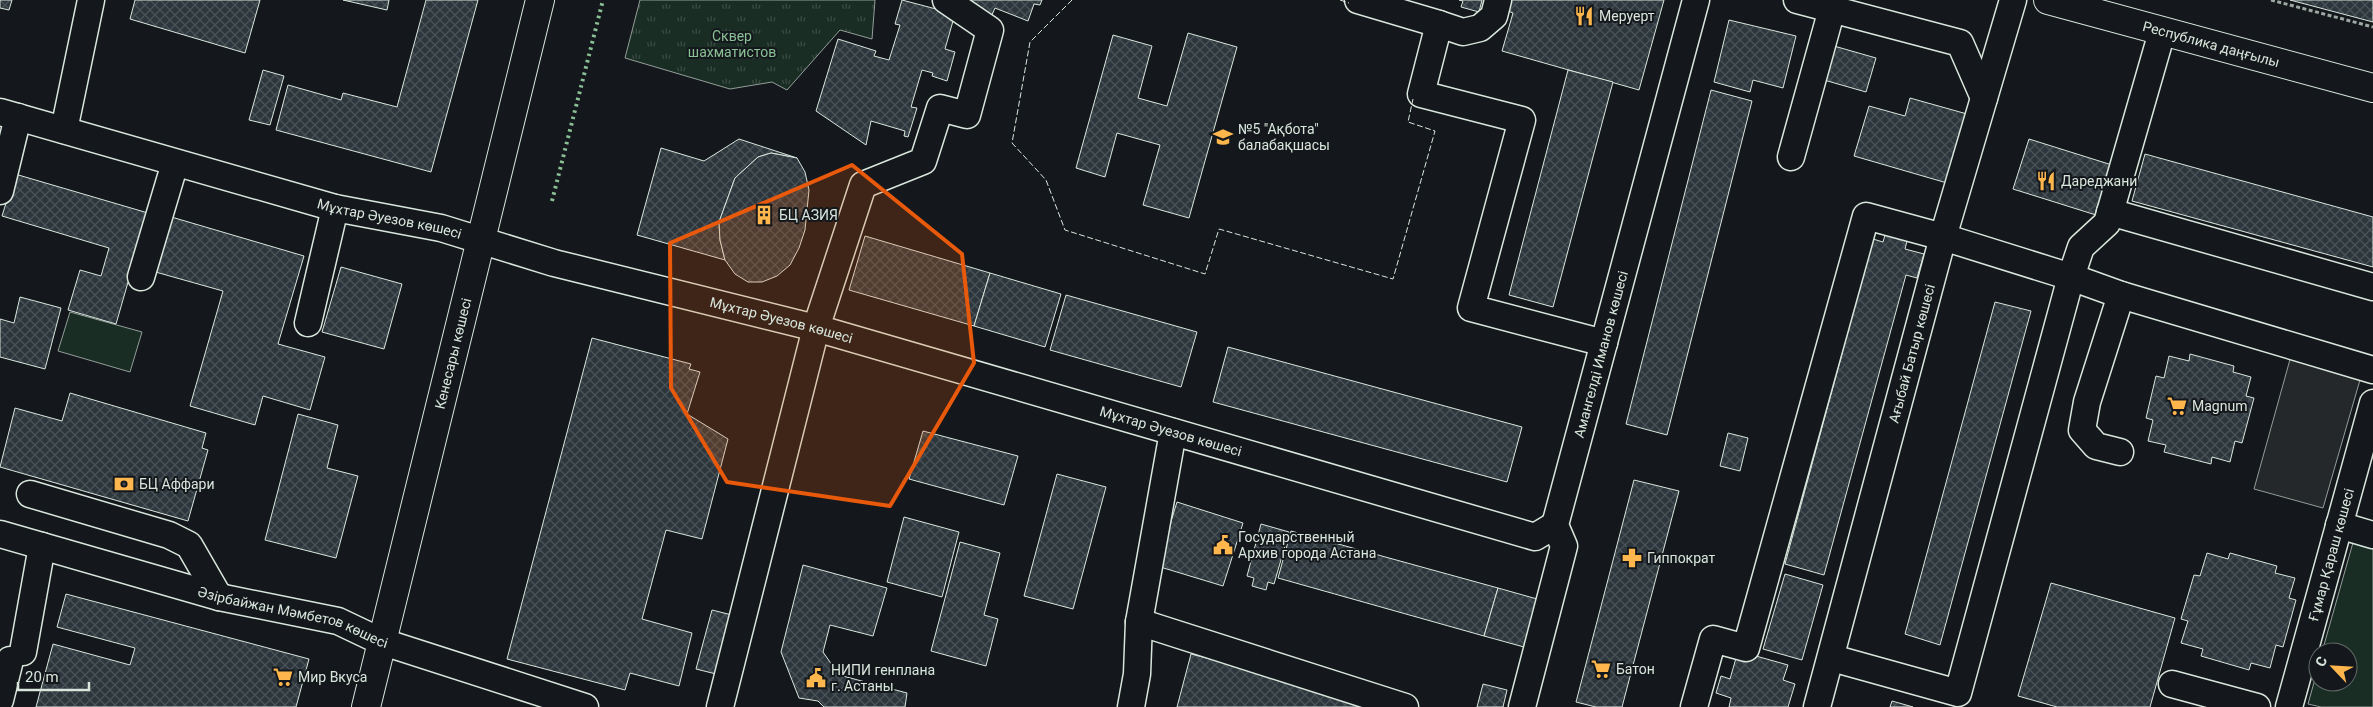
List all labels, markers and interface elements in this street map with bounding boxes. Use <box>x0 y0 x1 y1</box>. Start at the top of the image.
restaurant icon: Меруерт <box>1573 5 1595 27</box>
place label: Меруерт <box>1599 8 1655 24</box>
street label: Республика даңғылы <box>2141 18 2281 70</box>
park label: Сквер шахматистов <box>688 28 776 60</box>
place label: №5 "Ақбота" балабақшасы <box>1238 121 1330 153</box>
school or university icon: №5 "Ақбота" балабақшасы <box>1212 126 1234 148</box>
restaurant icon: Дареджани <box>2035 170 2057 192</box>
place label: Дареджани <box>2061 173 2137 189</box>
street label: Мұхтар Әуезов көшесі <box>315 195 464 242</box>
building icon: БЦ АЗИЯ <box>753 204 775 226</box>
place label: БЦ АЗИЯ <box>779 207 838 223</box>
street label: Амангелді Иманов көшесі <box>1571 269 1631 440</box>
street label: Ағыбай Батыр көшесі <box>1886 282 1938 425</box>
street label: Мұхтар Әуезов көшесі <box>708 294 855 346</box>
street label: Кенесары көшесі <box>432 296 474 411</box>
supermarket icon: Magnum <box>2166 395 2188 417</box>
place label: Magnum <box>2192 398 2247 414</box>
street label: Мұхтар Әуезов көшесі <box>1098 403 1244 459</box>
bank icon: БЦ Аффари <box>113 473 135 495</box>
place label: БЦ Аффари <box>139 476 215 492</box>
street label: Ғұмар Қараш көшесі <box>2305 487 2357 623</box>
place label: Государственный Архив города Астана <box>1238 529 1376 561</box>
public building icon: Государственный Архив города Астана <box>1212 534 1234 556</box>
pharmacy icon: Гиппократ <box>1621 547 1643 569</box>
place label: Гиппократ <box>1647 550 1716 566</box>
street label: Әзірбайжан Мәмбетов көшесі <box>196 583 390 651</box>
north arrow <box>2308 642 2358 692</box>
text: С <box>2312 654 2330 669</box>
supermarket icon: Батон <box>1590 658 1612 680</box>
scale bar <box>18 660 89 692</box>
place label: Батон <box>1616 661 1655 677</box>
place label: НИПИ генплана г. Астаны <box>831 662 935 694</box>
supermarket icon: Мир Вкуса <box>272 666 294 688</box>
public building icon: НИПИ генплана г. Астаны <box>805 667 827 689</box>
text: 20 m <box>25 668 59 686</box>
place label: Мир Вкуса <box>298 669 367 685</box>

